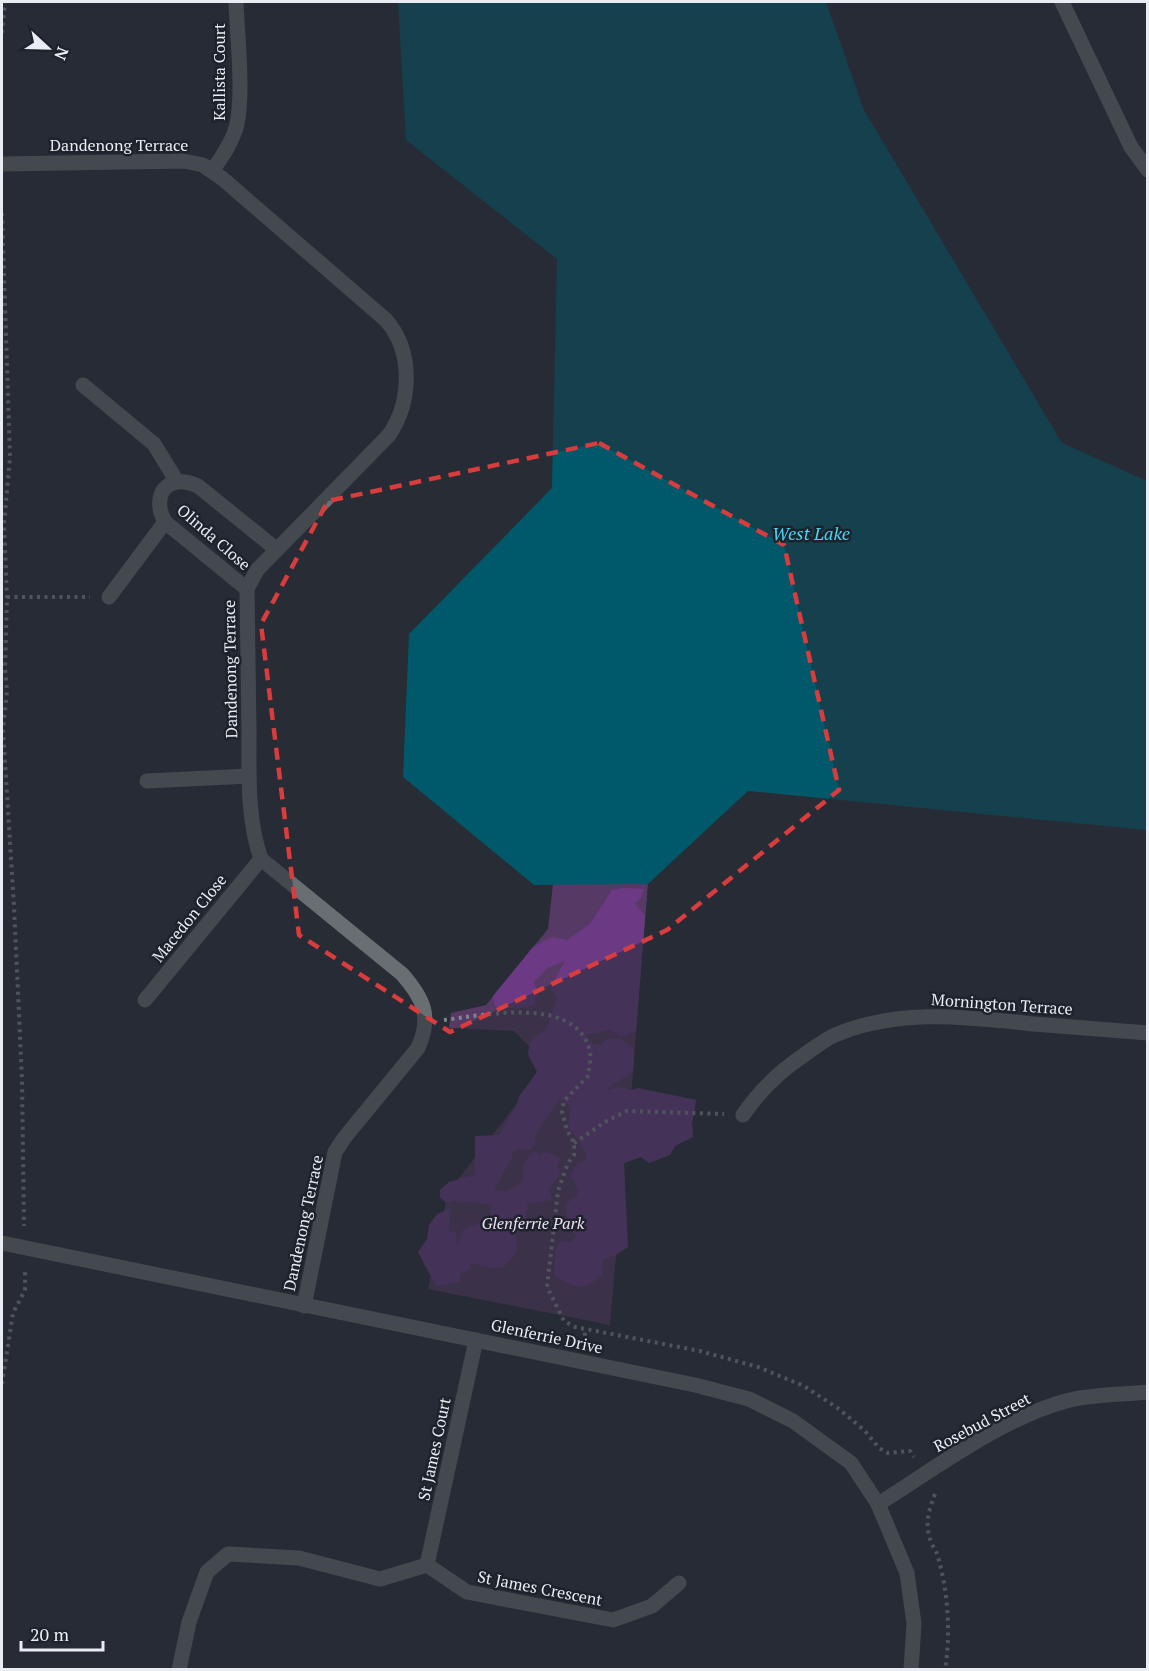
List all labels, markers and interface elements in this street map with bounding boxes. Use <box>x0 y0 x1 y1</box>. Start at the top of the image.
north arrow <box>18 18 78 78</box>
street label: Kallista Court <box>208 23 230 121</box>
text: N <box>49 44 74 63</box>
street label: Dandenong Terrace <box>50 134 188 156</box>
street label: Olinda Close <box>173 499 255 575</box>
water label: West Lake <box>772 521 850 545</box>
street label: Dandenong Terrace <box>218 600 242 738</box>
street label: Macedon Close <box>147 869 231 967</box>
street label: Mornington Terrace <box>930 988 1074 1020</box>
street label: Dandenong Terrace <box>278 1153 328 1293</box>
park label: Glenferrie Park <box>482 1212 585 1234</box>
street label: Glenferrie Drive <box>489 1313 605 1359</box>
street label: Rosebud Street <box>930 1387 1034 1457</box>
street label: St James Court <box>412 1395 456 1502</box>
street label: St James Crescent <box>476 1565 604 1611</box>
scale bar <box>21 1614 104 1652</box>
text: 20 m <box>30 1622 70 1646</box>

